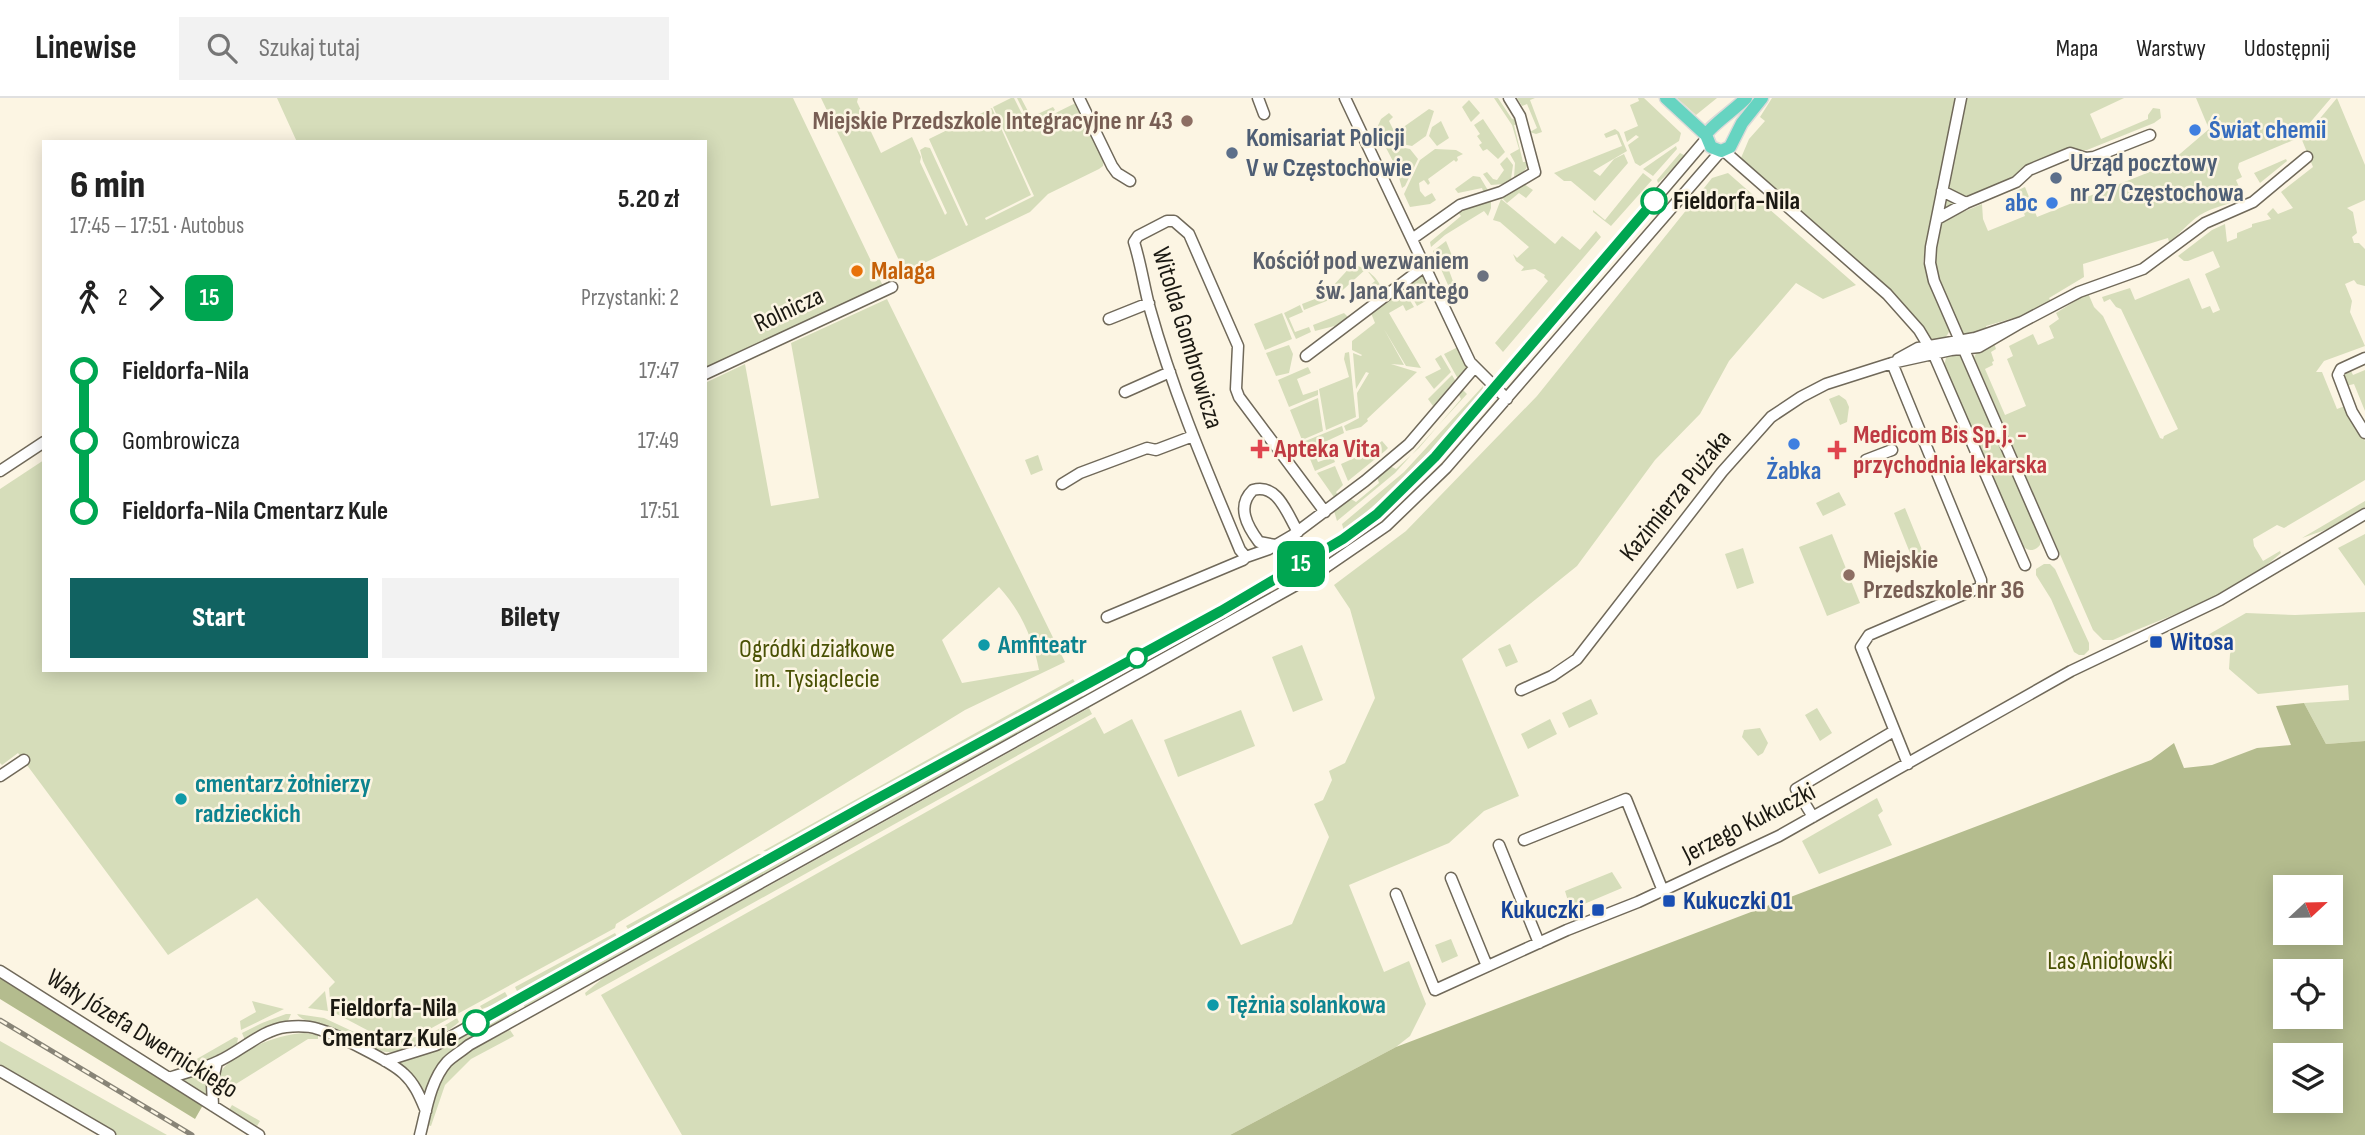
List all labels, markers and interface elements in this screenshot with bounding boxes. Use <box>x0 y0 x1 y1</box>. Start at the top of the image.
search box <box>179 17 669 80</box>
text: Linewise <box>35 28 137 68</box>
icon: search <box>203 29 241 67</box>
text: Szukaj tutaj <box>259 33 360 64</box>
text: Mapa <box>2056 34 2098 63</box>
text: Warstwy <box>2136 34 2206 63</box>
text: Udostępnij <box>2244 34 2330 63</box>
place label: Miejskie Przedszkole Integracyjne nr 43 <box>812 106 1173 137</box>
marker: Miejskie Przedszkole Integracyjne nr 43 <box>1179 113 1195 129</box>
place label: Świat chemii <box>2209 115 2326 146</box>
marker: Świat chemii <box>2187 122 2203 138</box>
place label: Komisariat Policji V w Częstochowie <box>1246 123 1412 184</box>
marker: Komisariat Policji V w Częstochowie <box>1224 145 1240 161</box>
place label: Urząd pocztowy nr 27 Częstochowa <box>2070 148 2244 209</box>
text: 6 min <box>70 163 145 208</box>
marker: Urząd pocztowy nr 27 Częstochowa <box>2048 170 2064 186</box>
text: 5.20 zł <box>618 184 679 215</box>
place label: Fieldorfa-Nila <box>1673 186 1800 217</box>
marker: Fieldorfa-Nila <box>1641 188 1667 214</box>
place label: abc <box>2005 188 2038 219</box>
marker: abc <box>2044 195 2060 211</box>
text: 17:45 – 17:51 · Autobus <box>70 212 244 240</box>
street label: Witolda Gombrowicza <box>1145 244 1229 432</box>
place label: Kościół pod wezwaniem św. Jana Kantego <box>1252 246 1469 307</box>
place label: Malaga <box>871 256 935 287</box>
marker: Malaga <box>849 263 865 279</box>
marker: Kościół pod wezwaniem św. Jana Kantego <box>1475 268 1491 284</box>
icon: walk <box>70 279 108 317</box>
icon: forward <box>137 279 175 317</box>
street label: Rolnicza <box>749 281 829 339</box>
text: 15 <box>199 283 219 312</box>
text: 2 <box>118 284 127 312</box>
text: Przystanki: 2 <box>581 284 679 312</box>
text: Fieldorfa-Nila <box>122 356 249 387</box>
text: 17:47 <box>639 357 679 385</box>
place label: Medicom Bis Sp.j. - przychodnia lekarska <box>1853 420 2047 481</box>
street label: Kazimierza Pużaka <box>1614 424 1738 568</box>
text: Gombrowicza <box>122 426 240 457</box>
text: 17:49 <box>638 427 679 455</box>
place label: Apteka Vita <box>1273 434 1380 465</box>
marker: Żabka <box>1786 436 1802 452</box>
marker: Medicom Bis Sp.j. - przychodnia lekarska <box>1827 440 1847 460</box>
marker: Apteka Vita <box>1252 441 1268 457</box>
place label: Żabka <box>1767 456 1821 487</box>
text: Fieldorfa-Nila Cmentarz Kule <box>122 496 388 527</box>
text: 17:51 <box>640 497 679 525</box>
line badge: 15 <box>1270 541 1332 587</box>
place label: Miejskie Przedszkole nr 36 <box>1863 545 2024 606</box>
text: 15 <box>1291 549 1311 578</box>
marker: Miejskie Przedszkole nr 36 <box>1841 567 1857 583</box>
button: Start <box>70 578 368 658</box>
button: Bilety <box>382 578 679 658</box>
place label: Witosa <box>2170 627 2234 658</box>
place label: Amfiteatr <box>997 630 1087 661</box>
park label: Ogródki działkowe im. Tysiąclecie <box>739 634 895 695</box>
marker: Witosa <box>2148 634 2164 650</box>
marker: Amfiteatr <box>976 637 992 653</box>
unlabelled marker <box>1127 648 1147 668</box>
place label: cmentarz żołnierzy radzieckich <box>195 769 371 830</box>
street label: Jerzego Kukuczki <box>1676 776 1821 870</box>
marker: cmentarz żołnierzy radzieckich <box>173 791 189 807</box>
north arrow <box>2273 875 2343 945</box>
map controls <box>2273 875 2343 1113</box>
place label: Kukuczki 01 <box>1683 886 1793 917</box>
marker: Kukuczki 01 <box>1661 893 1677 909</box>
place label: Kukuczki <box>1501 895 1584 926</box>
marker: Kukuczki <box>1590 902 1606 918</box>
park label: Las Aniołowski <box>2047 946 2173 977</box>
button: locate <box>2273 959 2343 1029</box>
street label: Wały Józefa Dwernickiego <box>40 963 244 1105</box>
place label: Tężnia solankowa <box>1227 990 1386 1021</box>
place label: Fieldorfa-Nila Cmentarz Kule <box>322 993 457 1054</box>
marker: Tężnia solankowa <box>1205 997 1221 1013</box>
marker: Fieldorfa-Nila Cmentarz Kule <box>463 1010 489 1036</box>
button: layers <box>2273 1043 2343 1113</box>

